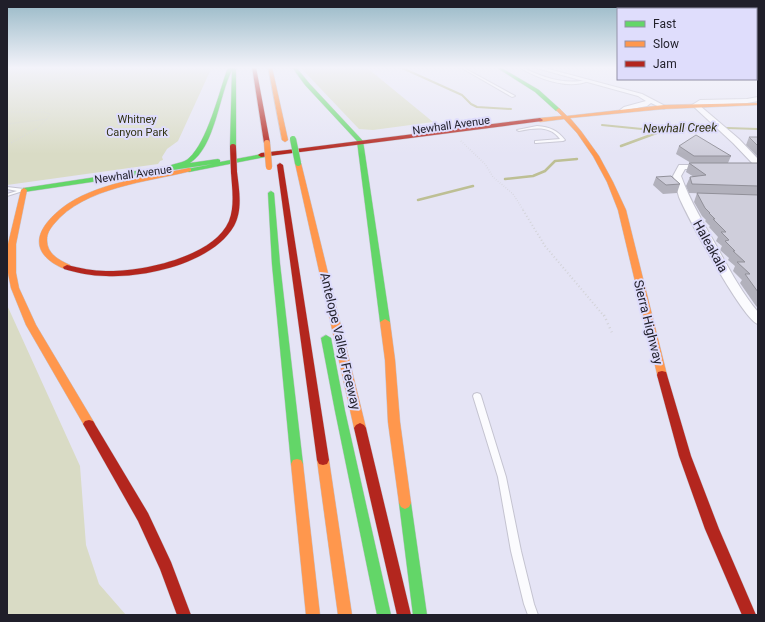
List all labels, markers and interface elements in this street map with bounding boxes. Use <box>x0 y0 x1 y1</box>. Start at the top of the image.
legend <box>617 8 757 80</box>
text: Fast <box>653 17 676 31</box>
text: Slow <box>653 37 679 51</box>
text: Jam <box>653 57 677 71</box>
park label: Whitney Canyon Park <box>106 113 168 139</box>
street label: Newhall Avenue <box>412 114 491 137</box>
water label: Newhall Creek <box>643 120 718 136</box>
street label: Newhall Avenue <box>94 163 173 186</box>
street label: Haleakala <box>690 218 731 275</box>
street label: Antelope Valley Freeway <box>317 271 364 411</box>
street label: Sierra Highway <box>631 278 666 366</box>

